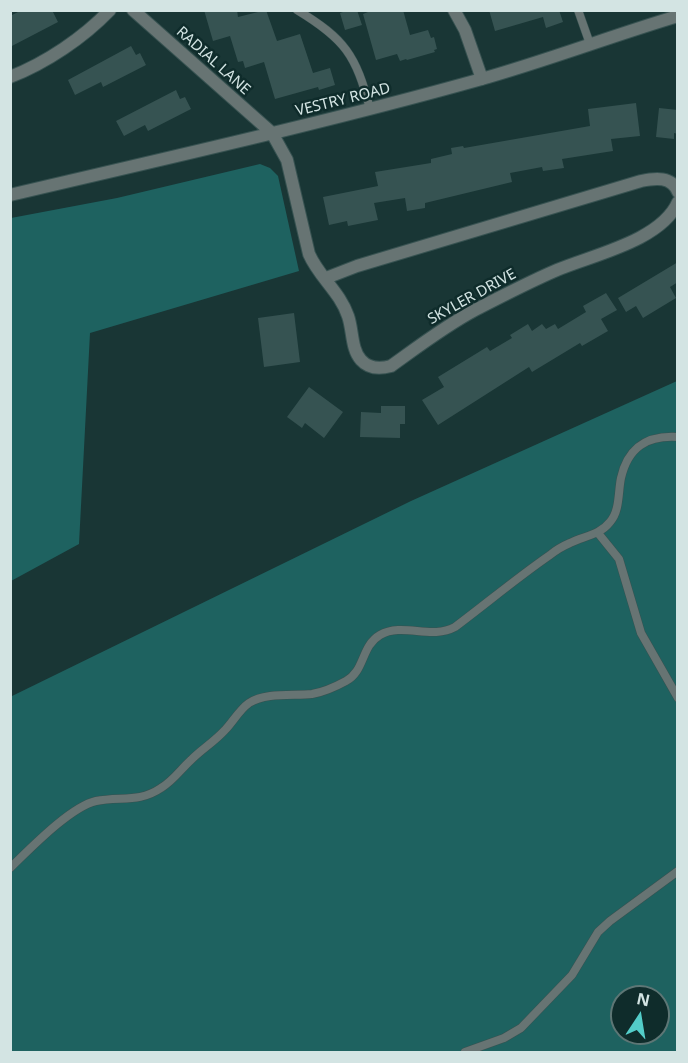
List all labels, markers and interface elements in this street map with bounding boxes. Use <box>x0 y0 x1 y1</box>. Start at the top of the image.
street label: RADIAL LANE <box>172 23 254 99</box>
street label: VESTRY ROAD <box>294 80 392 120</box>
street label: SKYLER DRIVE <box>425 265 519 329</box>
north arrow <box>610 985 670 1045</box>
text: N <box>635 987 652 1011</box>

